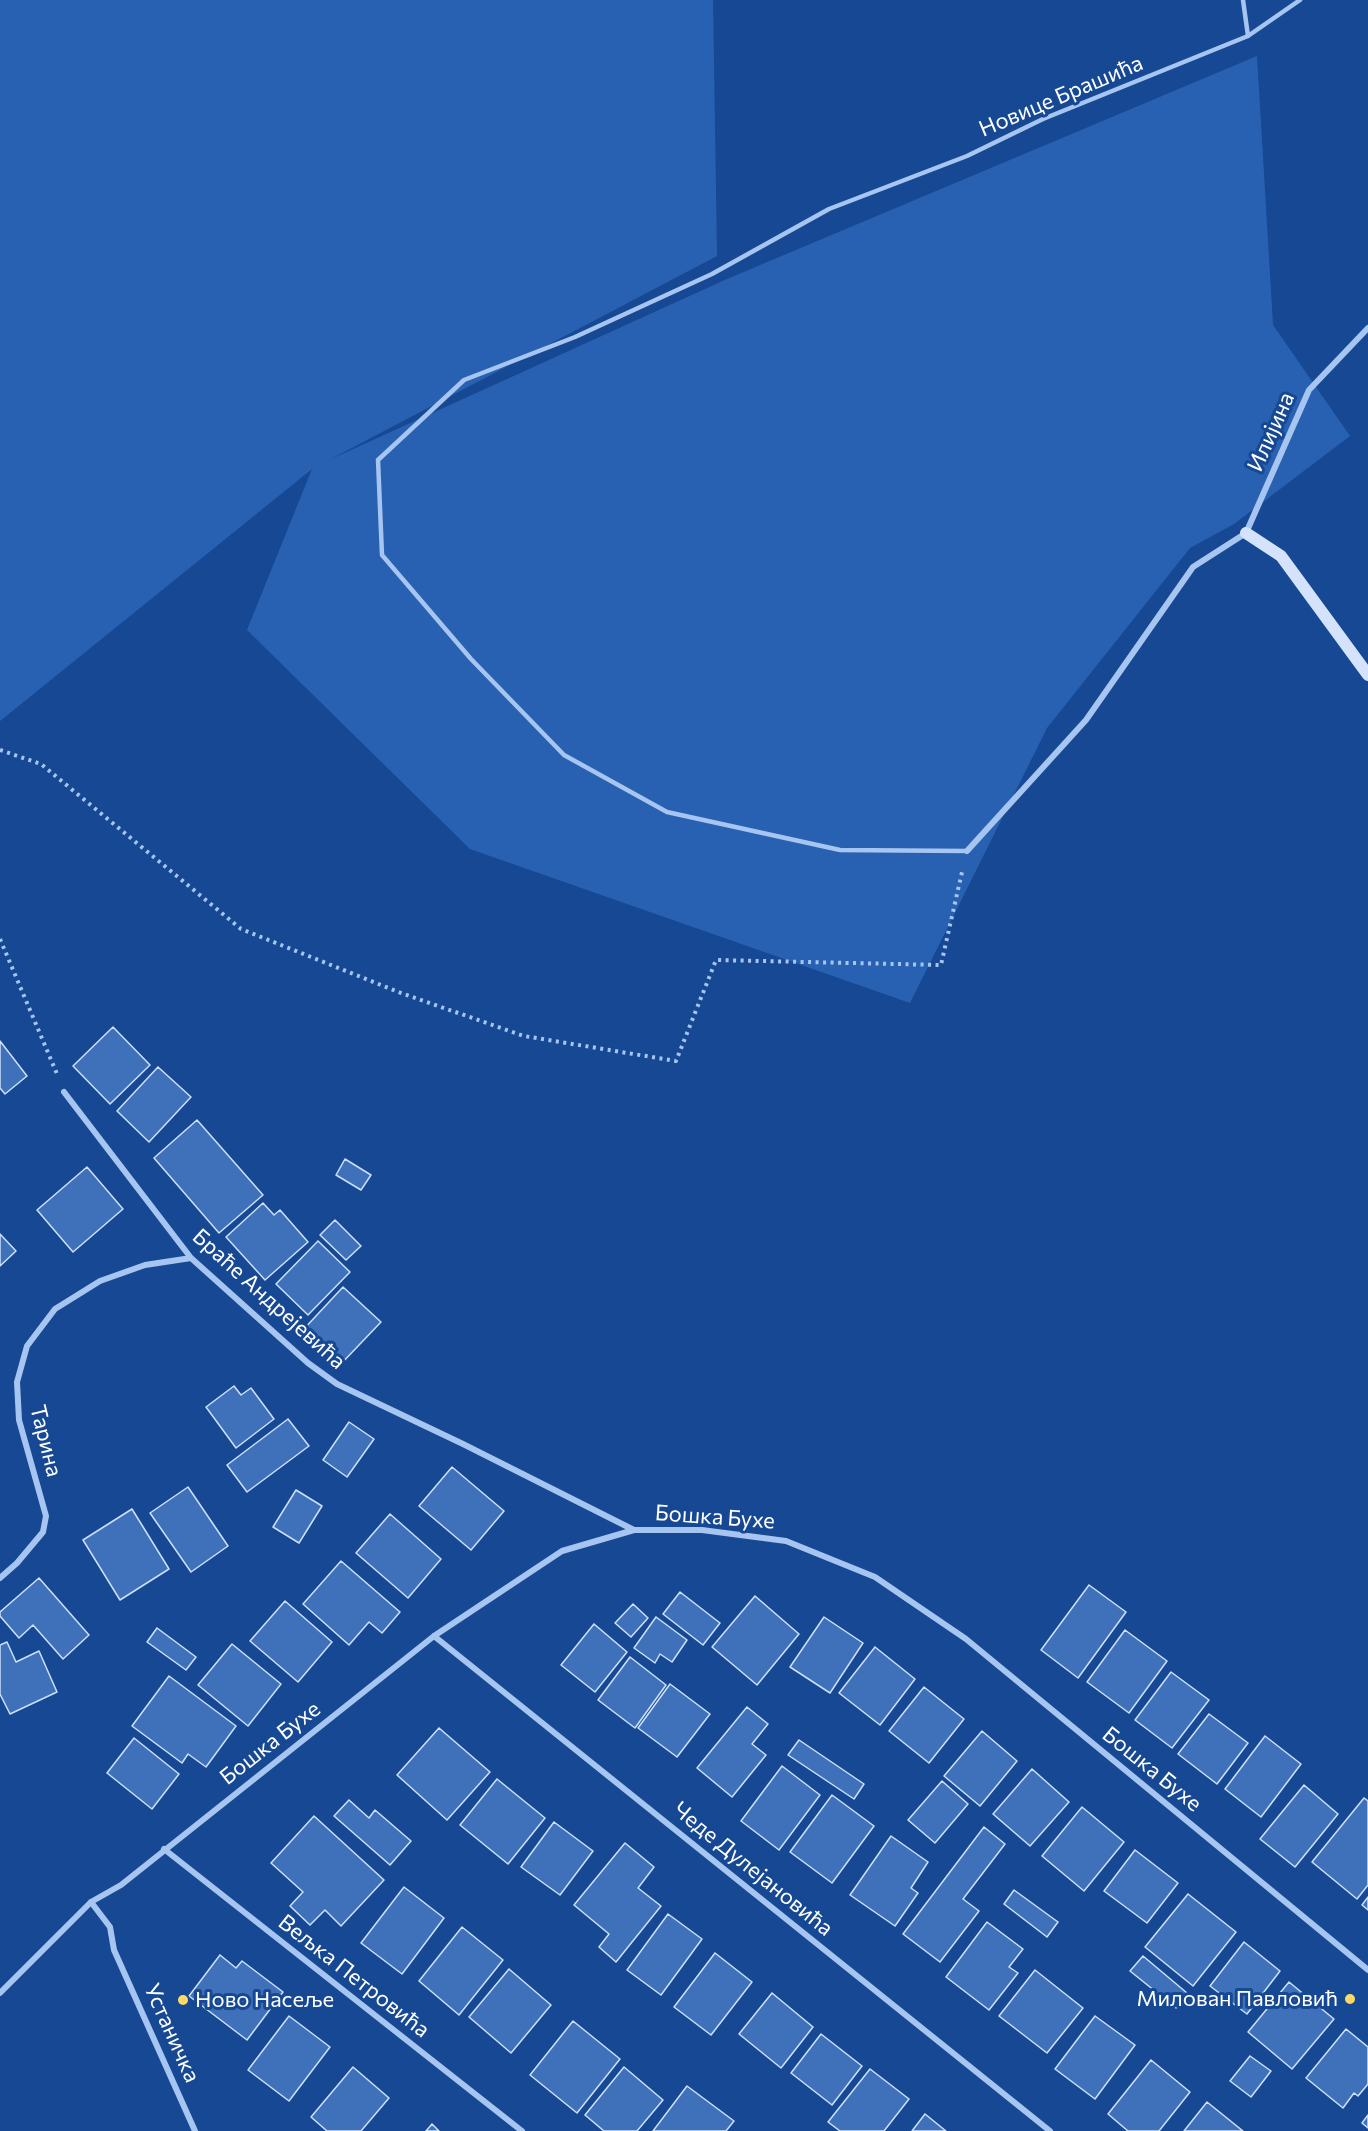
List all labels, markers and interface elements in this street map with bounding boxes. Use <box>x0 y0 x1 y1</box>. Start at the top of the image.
street label: Новице Брашића <box>975 50 1147 142</box>
street label: Илијина <box>1242 388 1300 476</box>
street label: Браће Андрејевића <box>187 1223 351 1375</box>
street label: Тарина <box>24 1402 68 1480</box>
street label: Бошка Бухе <box>654 1500 776 1534</box>
street label: Бошка Бухе <box>215 1696 325 1790</box>
street label: Бошка Бухе <box>1097 1721 1207 1817</box>
street label: Чеде Дулејановића <box>668 1796 838 1942</box>
street label: Вељка Петровића <box>273 1909 435 2043</box>
street label: Устаничка <box>138 1979 206 2087</box>
place label: Милован Павловић <box>1136 1986 1338 2012</box>
place label: Ново Насеље <box>195 1987 334 2013</box>
marker: Милован Павловић <box>1343 1992 1357 2006</box>
marker: Ново Насеље <box>176 1993 190 2007</box>

